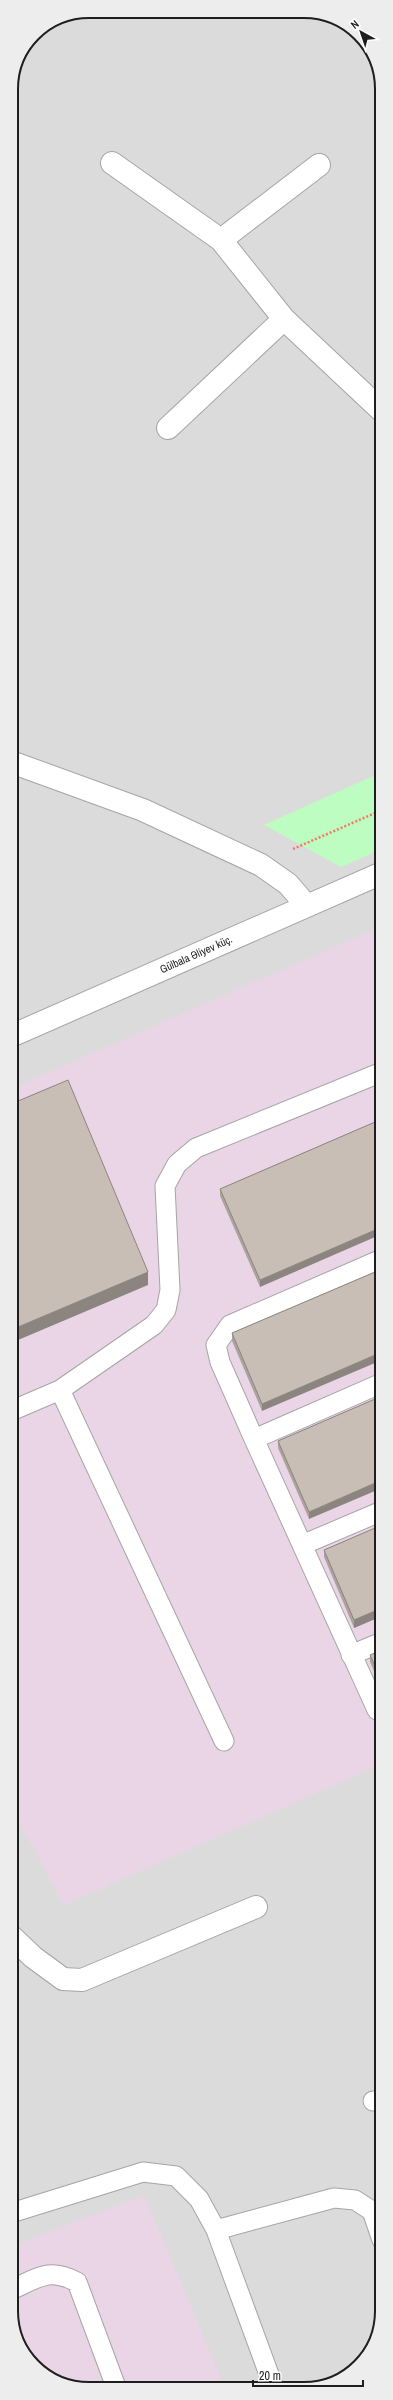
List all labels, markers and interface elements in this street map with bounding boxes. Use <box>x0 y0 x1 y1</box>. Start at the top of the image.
north arrow <box>341 12 381 52</box>
text: N <box>348 17 362 32</box>
street label: Gülbala Əliyev küç. <box>158 932 234 976</box>
scale bar <box>253 2362 363 2388</box>
text: 20 m <box>259 2368 281 2384</box>

